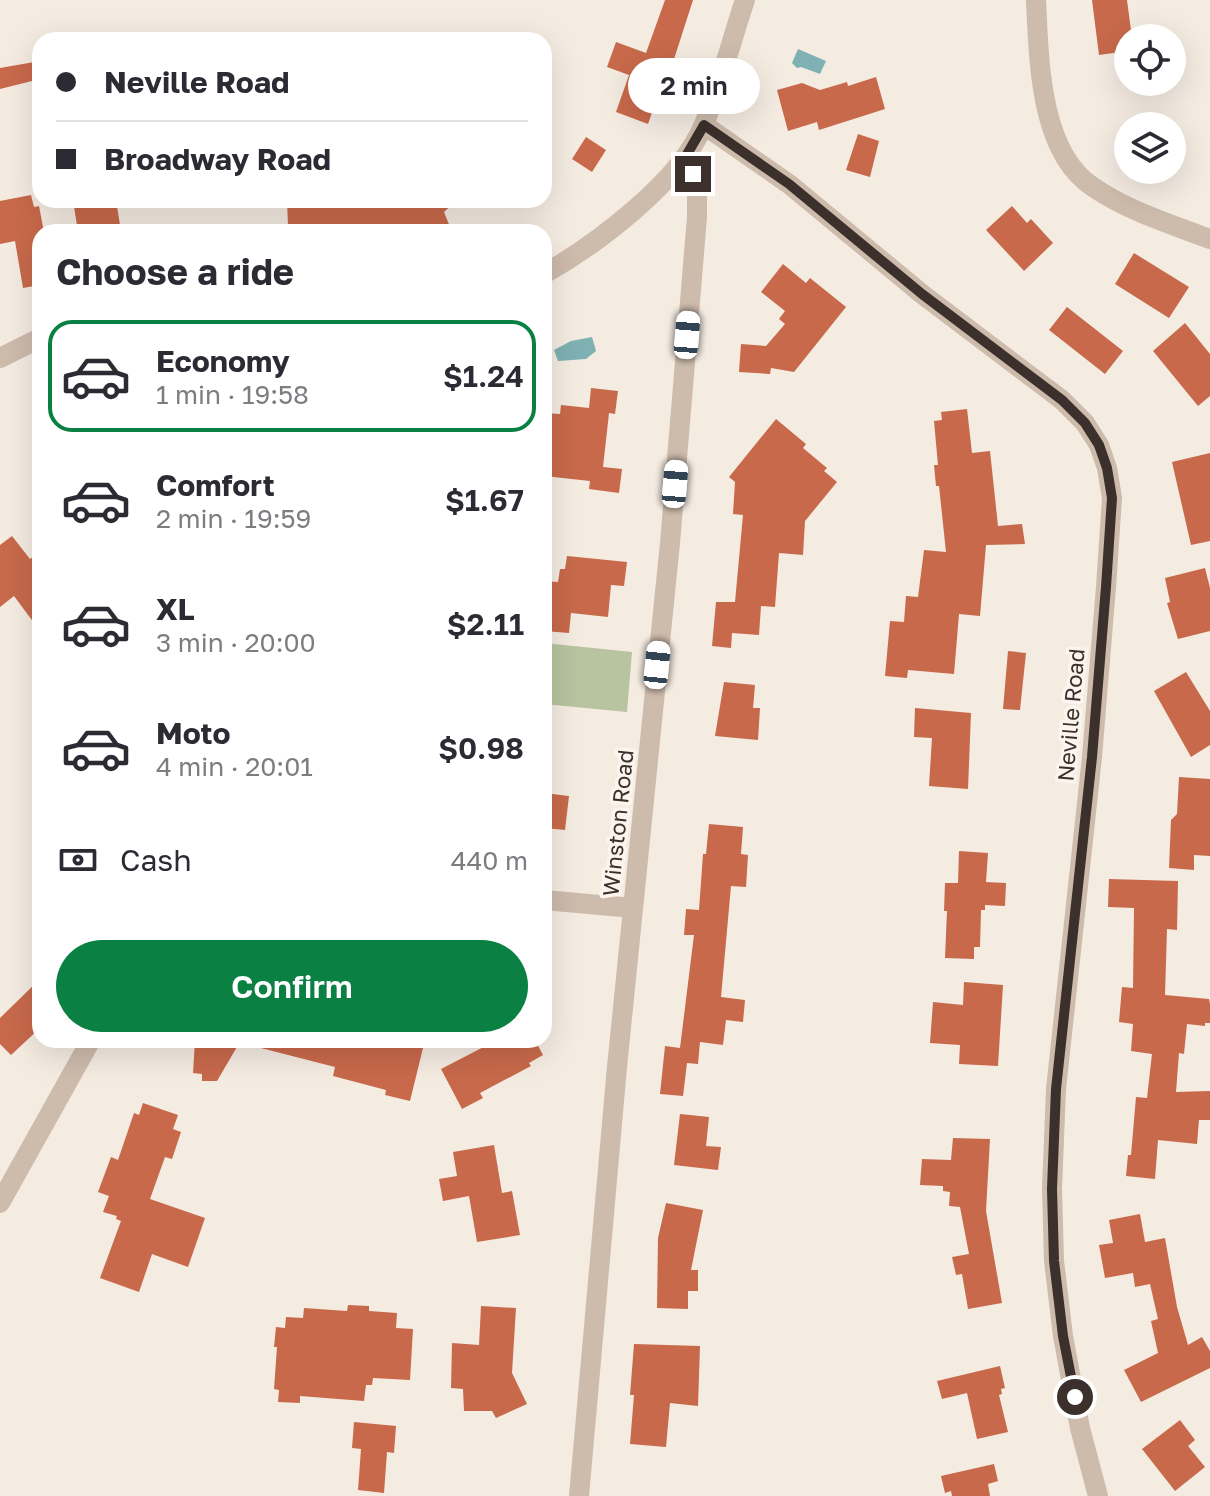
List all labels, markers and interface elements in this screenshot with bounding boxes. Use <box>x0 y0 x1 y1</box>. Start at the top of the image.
map controls <box>1114 24 1186 184</box>
button: locate <box>1114 24 1186 96</box>
callout: 2 min <box>627 58 759 114</box>
text: Neville Road <box>104 64 290 100</box>
text: 2 min <box>660 70 728 101</box>
button: layers <box>1114 112 1186 184</box>
text: Broadway Road <box>104 141 331 177</box>
route end <box>675 156 711 192</box>
text: Choose a ride <box>56 250 294 293</box>
car <box>673 310 701 360</box>
icon: car <box>60 340 132 412</box>
text: Economy <box>156 343 290 379</box>
text: $1.24 <box>443 358 524 394</box>
text: 1 min · 19:58 <box>156 379 309 410</box>
car <box>661 459 689 509</box>
icon: car <box>60 464 132 536</box>
text: Comfort <box>156 467 275 503</box>
text: $1.67 <box>445 482 524 518</box>
text: 2 min · 19:59 <box>156 503 311 534</box>
icon: car <box>60 588 132 660</box>
text: XL <box>156 591 195 627</box>
text: $2.11 <box>447 606 524 642</box>
text: 3 min · 20:00 <box>156 627 316 658</box>
car <box>643 640 671 690</box>
street label: Neville Road <box>1051 647 1090 783</box>
icon: car <box>60 712 132 784</box>
text: Moto <box>156 715 231 751</box>
text: $0.98 <box>438 730 524 766</box>
street label: Winston Road <box>596 748 639 898</box>
text: 4 min · 20:01 <box>156 751 313 782</box>
icon: cash <box>56 838 100 882</box>
text: Cash <box>120 842 192 878</box>
text: 440 m <box>451 845 528 876</box>
button: Confirm <box>56 940 528 1032</box>
route start <box>1057 1379 1093 1415</box>

